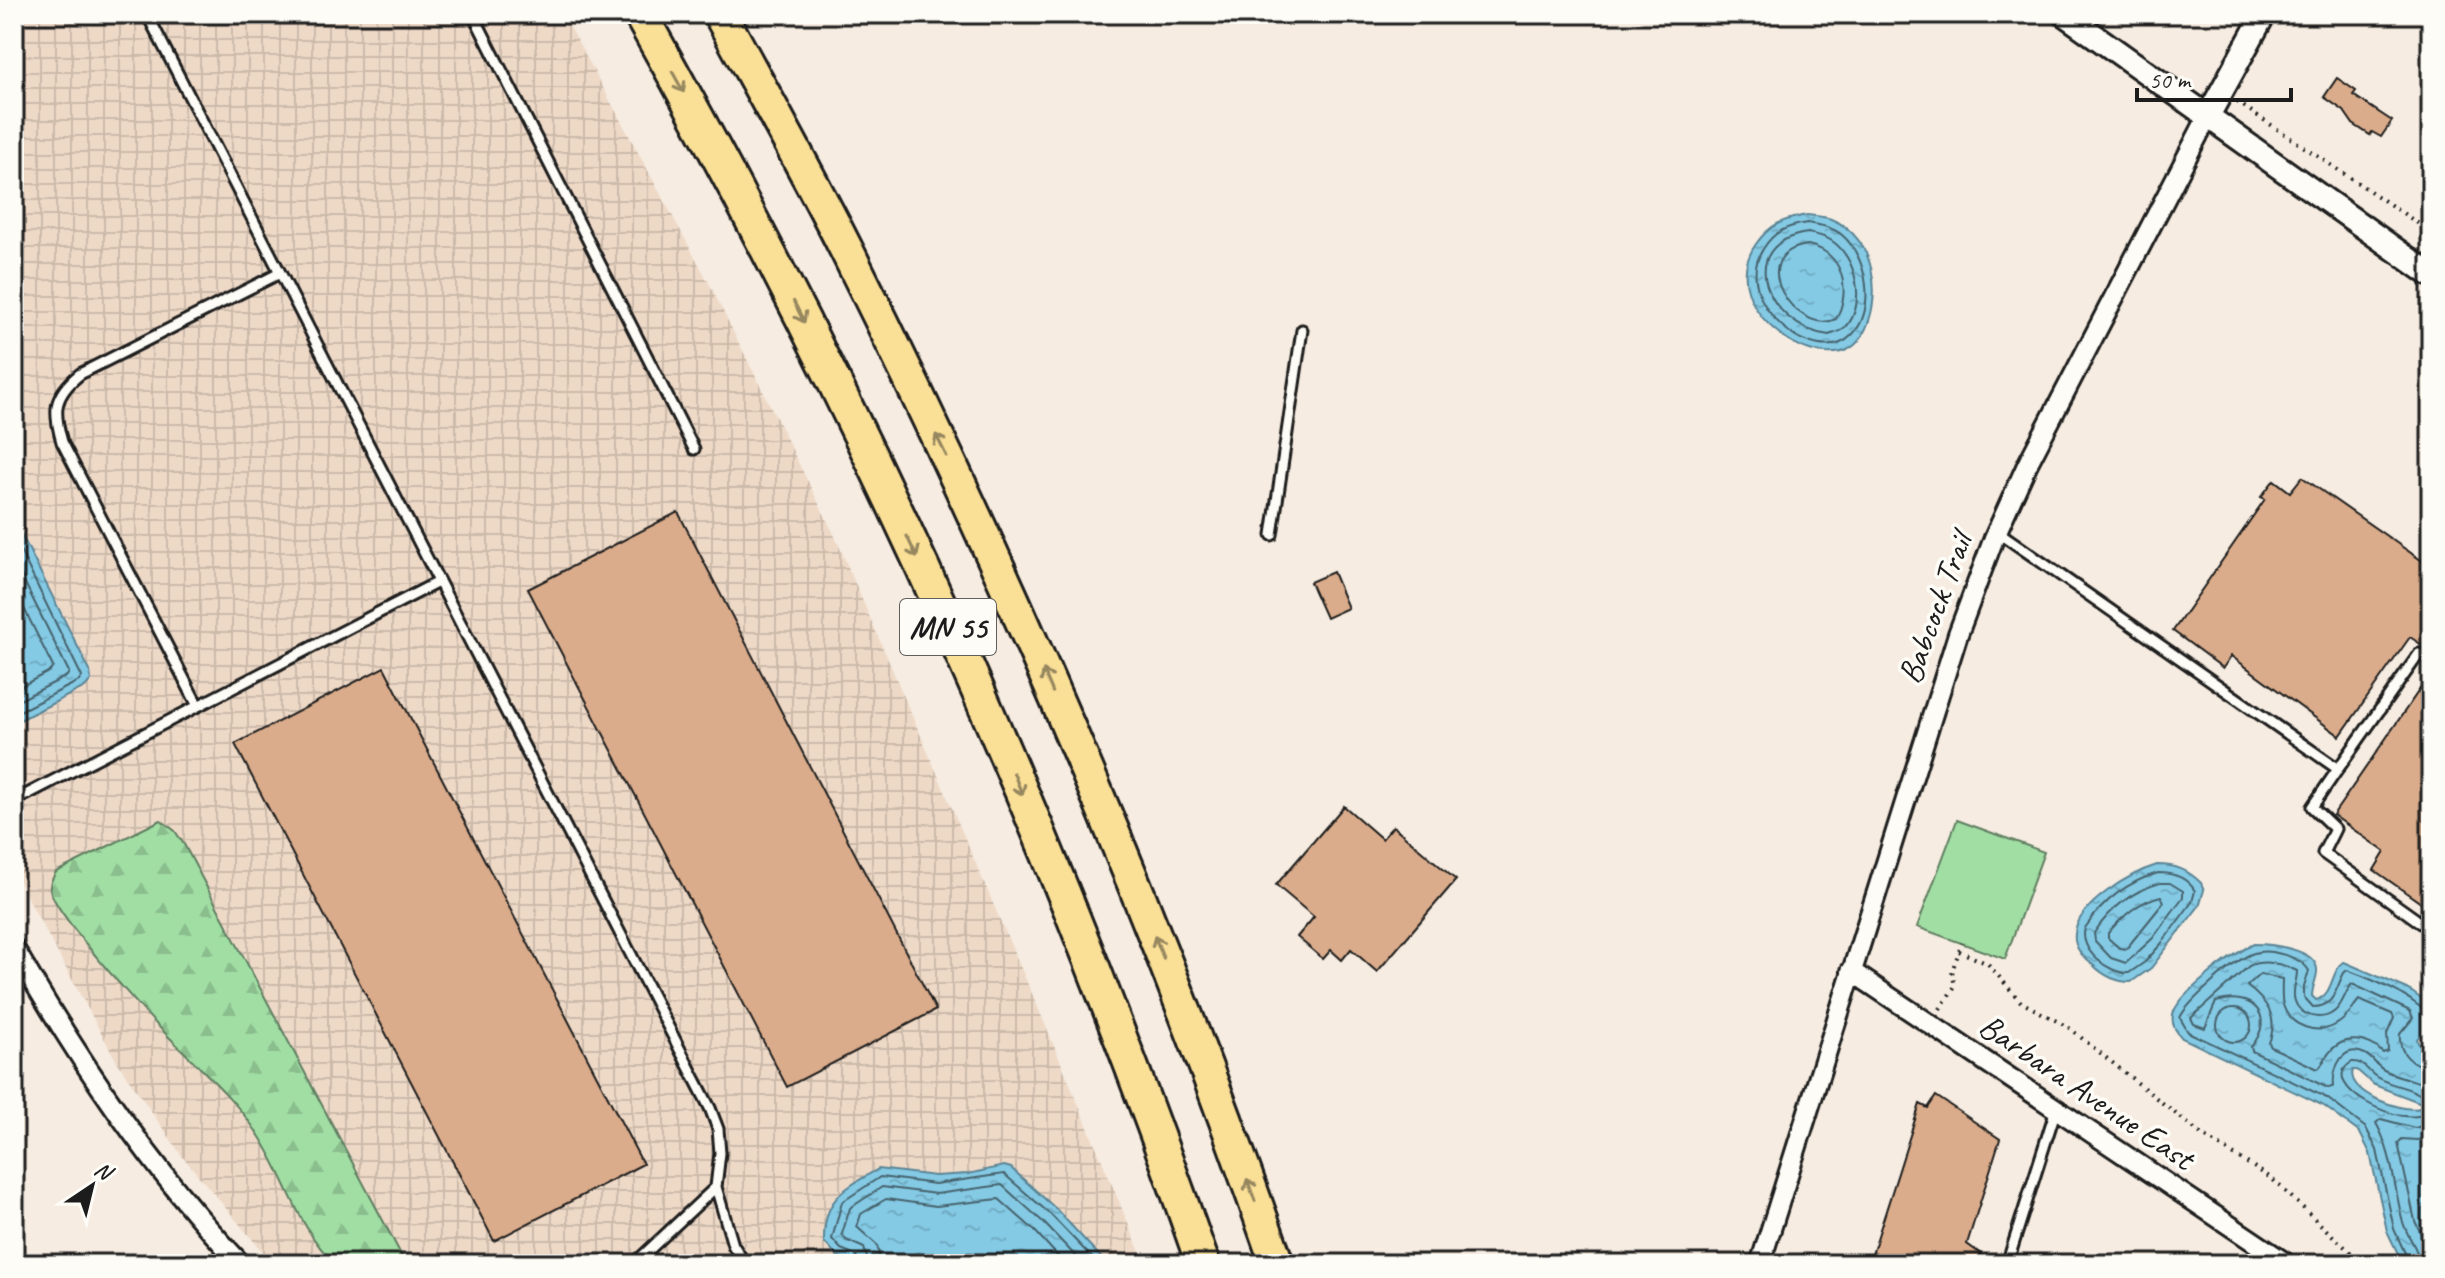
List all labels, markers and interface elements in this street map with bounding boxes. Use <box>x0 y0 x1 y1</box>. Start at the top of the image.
scale bar <box>2137 52 2291 102</box>
text: 50 m <box>2149 65 2192 95</box>
one-way arrow <box>671 70 687 93</box>
one-way arrow <box>792 300 808 324</box>
one-way arrow <box>933 433 948 457</box>
street label: Babcock Trail <box>1887 521 1984 689</box>
one-way arrow <box>905 534 920 558</box>
road number: MN 55 <box>900 599 996 655</box>
one-way arrow <box>1040 669 1055 694</box>
one-way arrow <box>1011 771 1026 796</box>
one-way arrow <box>1151 935 1165 960</box>
street label: Barbara Avenue East <box>1971 1004 2205 1181</box>
north arrow <box>52 1146 132 1226</box>
text: N <box>89 1155 119 1188</box>
one-way arrow <box>1243 1179 1257 1203</box>

